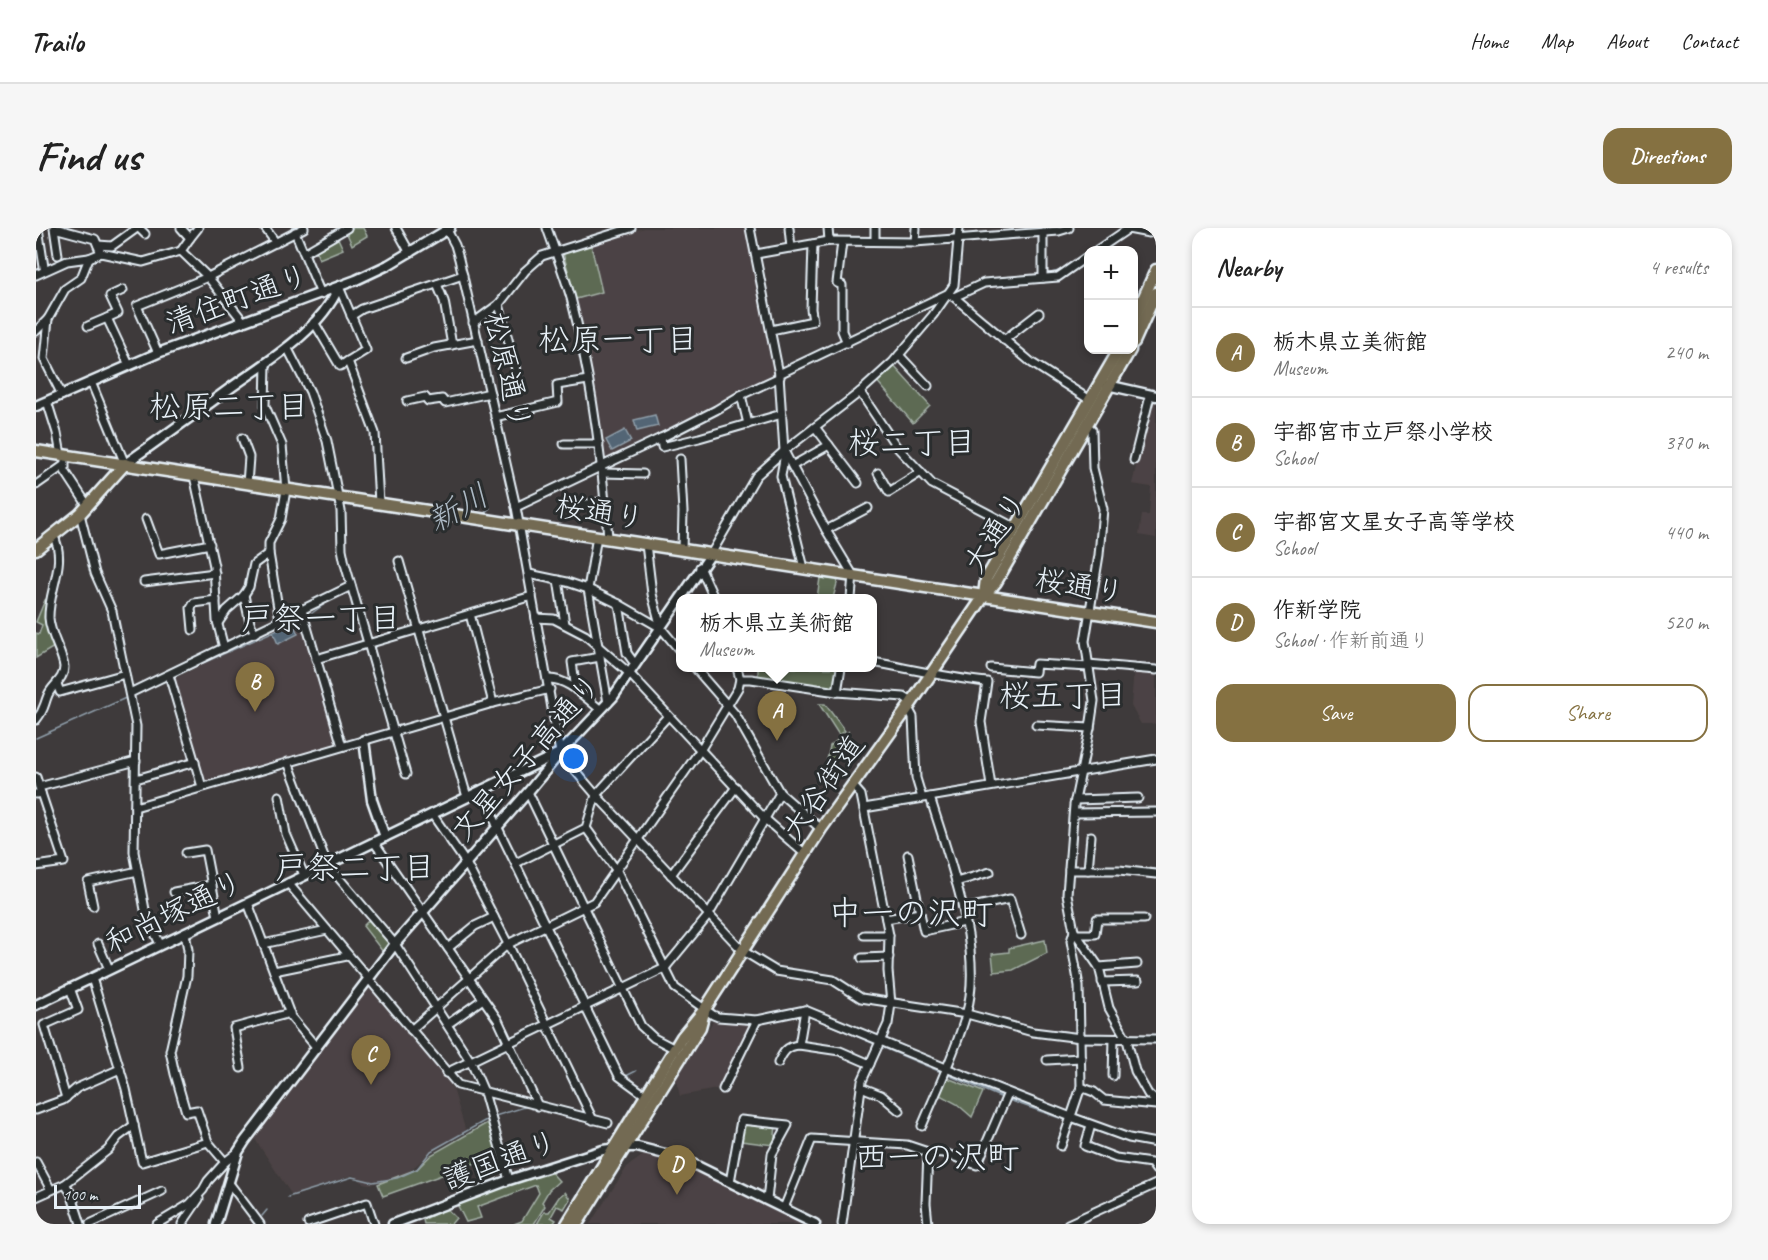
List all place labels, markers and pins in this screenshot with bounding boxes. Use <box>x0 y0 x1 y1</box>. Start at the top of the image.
pin: B <box>236 662 274 712</box>
pin: A <box>758 692 796 741</box>
pin: C <box>352 1036 390 1085</box>
pin: D <box>658 1146 696 1195</box>

